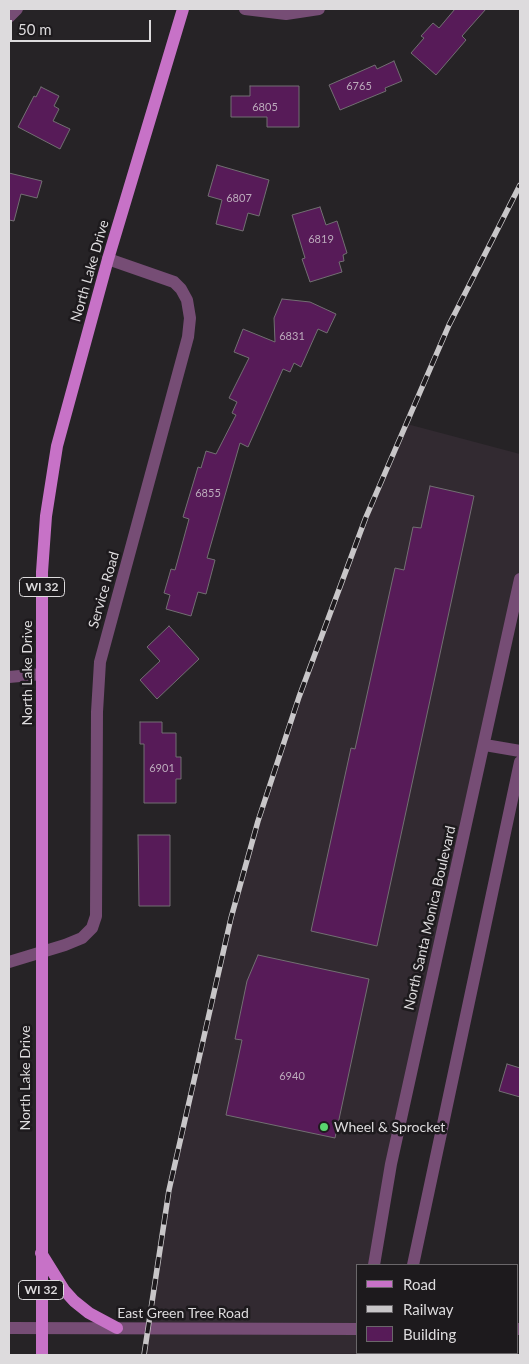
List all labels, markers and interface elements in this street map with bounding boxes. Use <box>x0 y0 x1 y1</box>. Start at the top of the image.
scale bar <box>12 10 154 42</box>
text: 50 m <box>18 20 52 38</box>
house number: 6765 <box>346 79 372 93</box>
house number: 6805 <box>252 100 278 114</box>
house number: 6807 <box>226 191 252 205</box>
street label: North Lake Drive <box>67 218 113 324</box>
house number: 6819 <box>308 232 334 246</box>
house number: 6831 <box>279 329 305 343</box>
house number: 6855 <box>195 486 221 500</box>
street label: Service Road <box>85 550 123 630</box>
road number: WI 32 <box>20 578 64 596</box>
street label: North Lake Drive <box>19 620 35 726</box>
house number: 6901 <box>149 761 175 775</box>
street label: North Santa Monica Boulevard <box>401 824 459 1012</box>
street label: North Lake Drive <box>17 1025 33 1131</box>
house number: 6940 <box>279 1069 305 1083</box>
place label: Wheel & Sprocket <box>334 1119 445 1135</box>
marker: Wheel & Sprocket <box>318 1121 330 1133</box>
legend <box>356 1264 519 1354</box>
text: Road <box>403 1275 436 1293</box>
road number: WI 32 <box>18 1280 64 1300</box>
text: Railway <box>403 1300 454 1318</box>
street label: East Green Tree Road <box>117 1305 249 1321</box>
text: Building <box>403 1325 456 1343</box>

